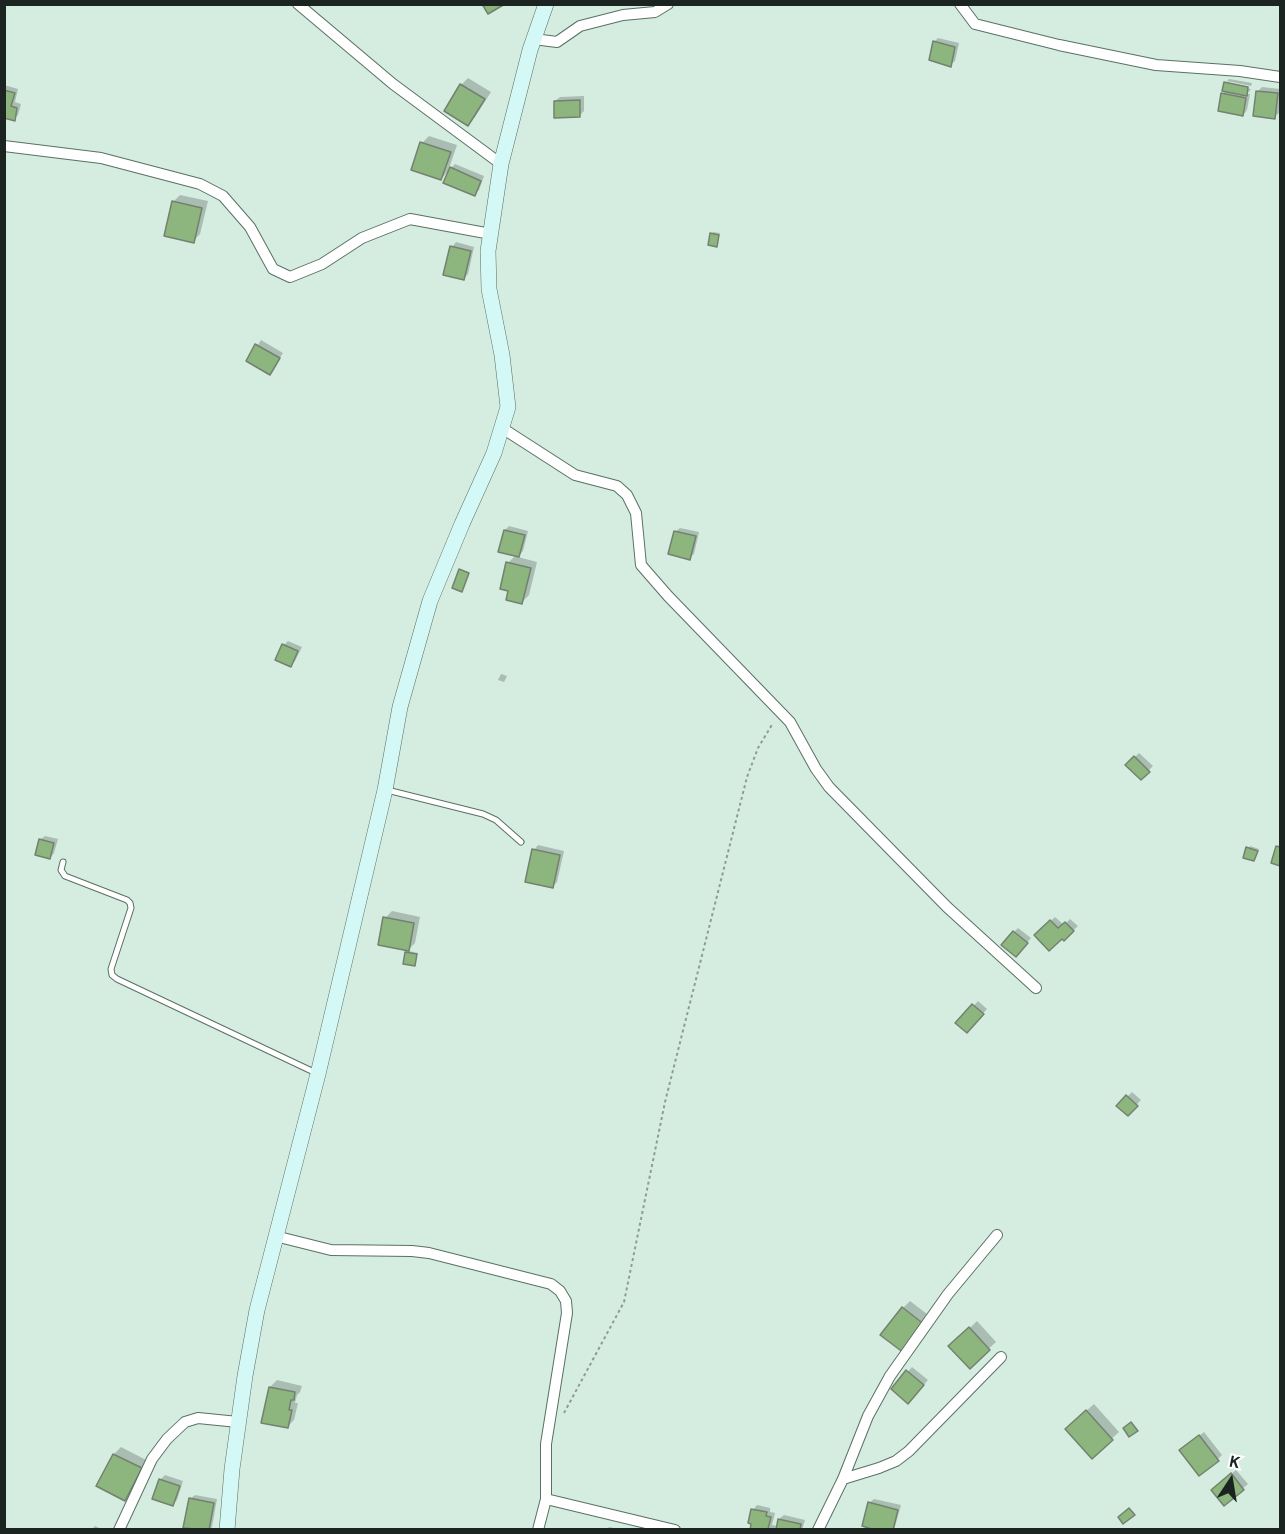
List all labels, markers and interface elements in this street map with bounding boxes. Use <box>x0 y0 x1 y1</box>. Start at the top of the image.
north arrow <box>1201 1450 1261 1510</box>
text: K <box>1228 1451 1242 1473</box>

